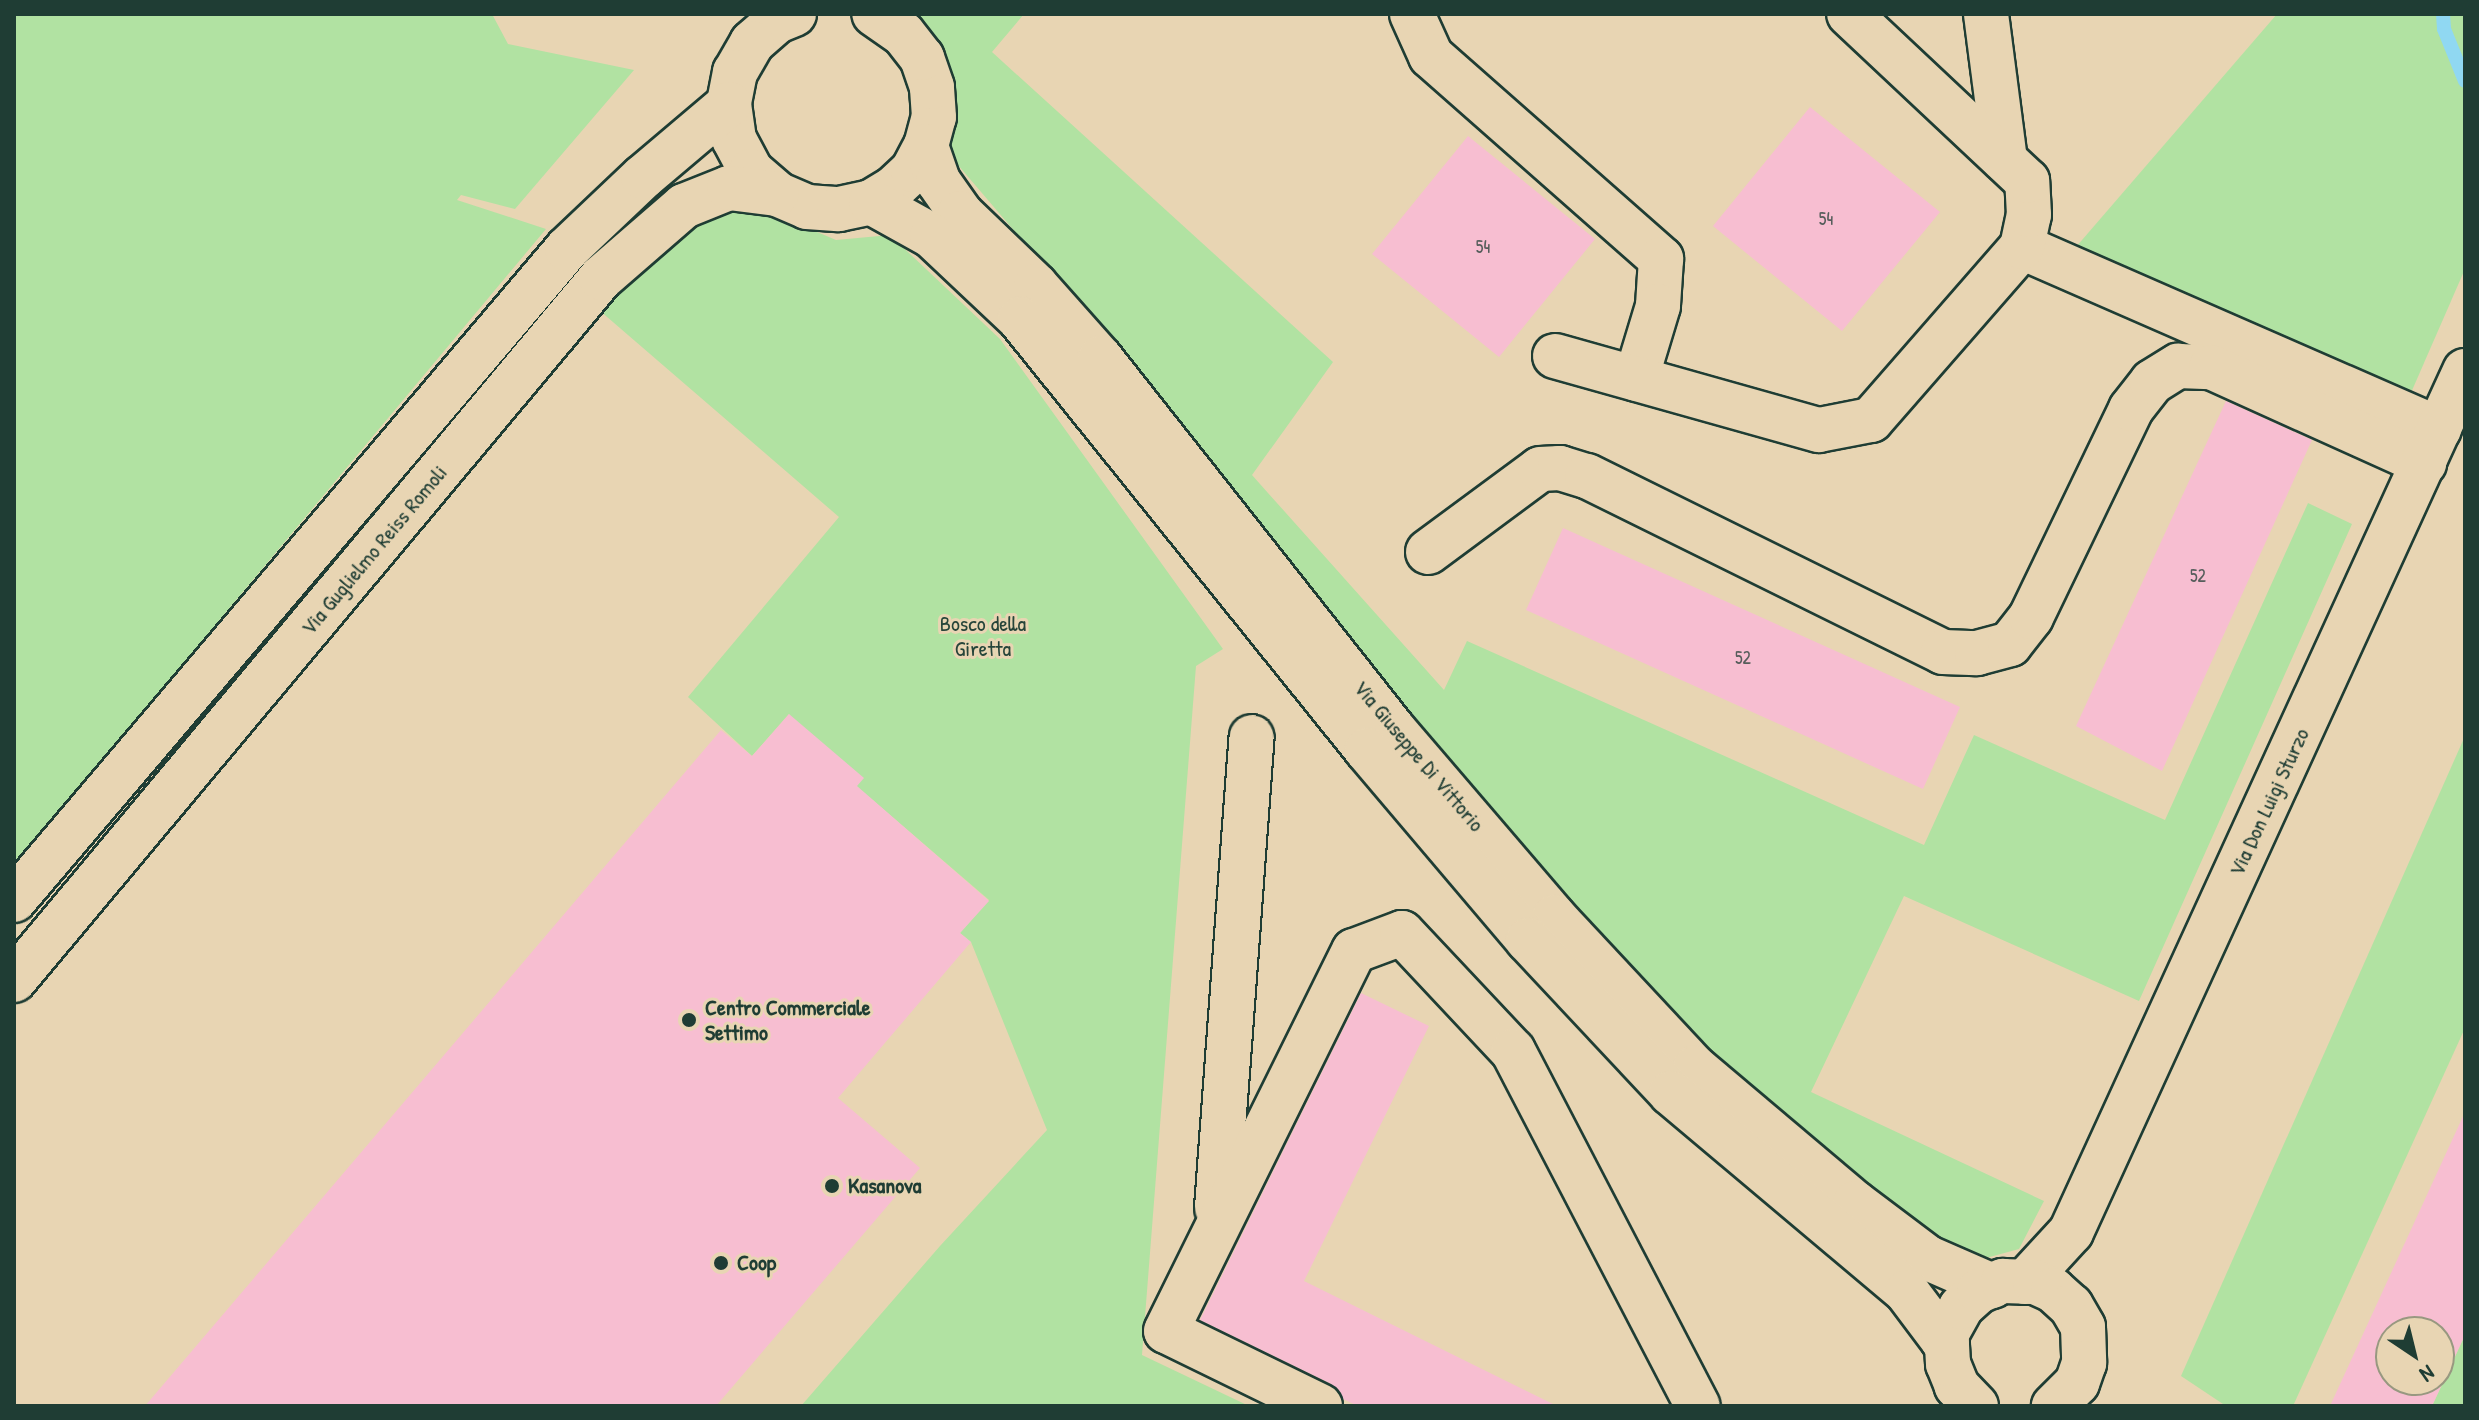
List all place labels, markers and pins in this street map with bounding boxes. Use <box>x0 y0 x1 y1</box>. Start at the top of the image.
place label: Centro Commerciale Settimo <box>705 994 870 1046</box>
marker: Centro Commerciale Settimo <box>680 1011 698 1029</box>
place label: Kasanova <box>848 1173 921 1199</box>
marker: Kasanova <box>823 1177 841 1195</box>
place label: Coop <box>737 1250 776 1276</box>
marker: Coop <box>712 1254 730 1272</box>

